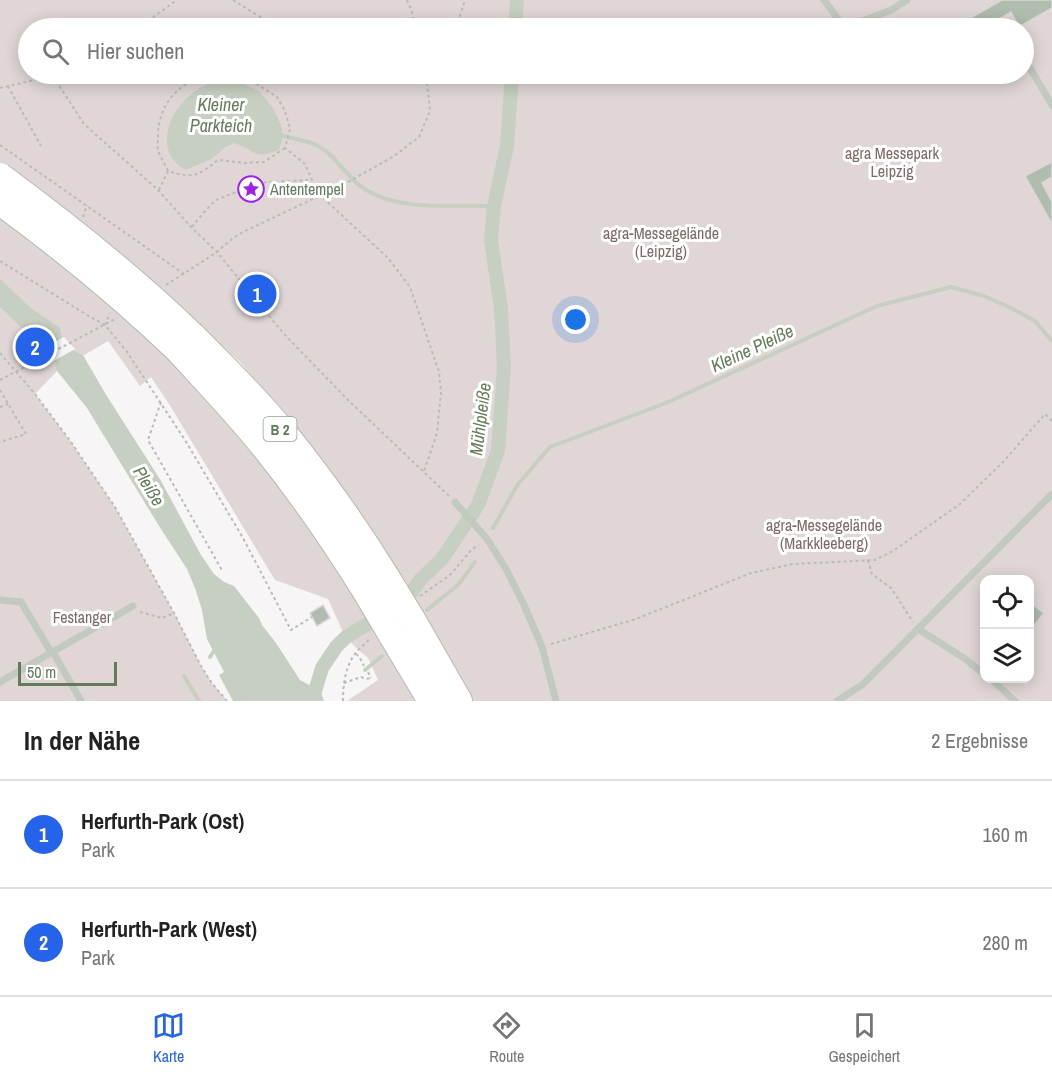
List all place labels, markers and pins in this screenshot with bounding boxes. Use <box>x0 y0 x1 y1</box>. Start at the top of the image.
place icon: Antentempel <box>236 174 266 204</box>
place label: Antentempel <box>269 178 344 200</box>
pin: 1 <box>238 272 276 316</box>
pin: 2 <box>15 324 54 370</box>

